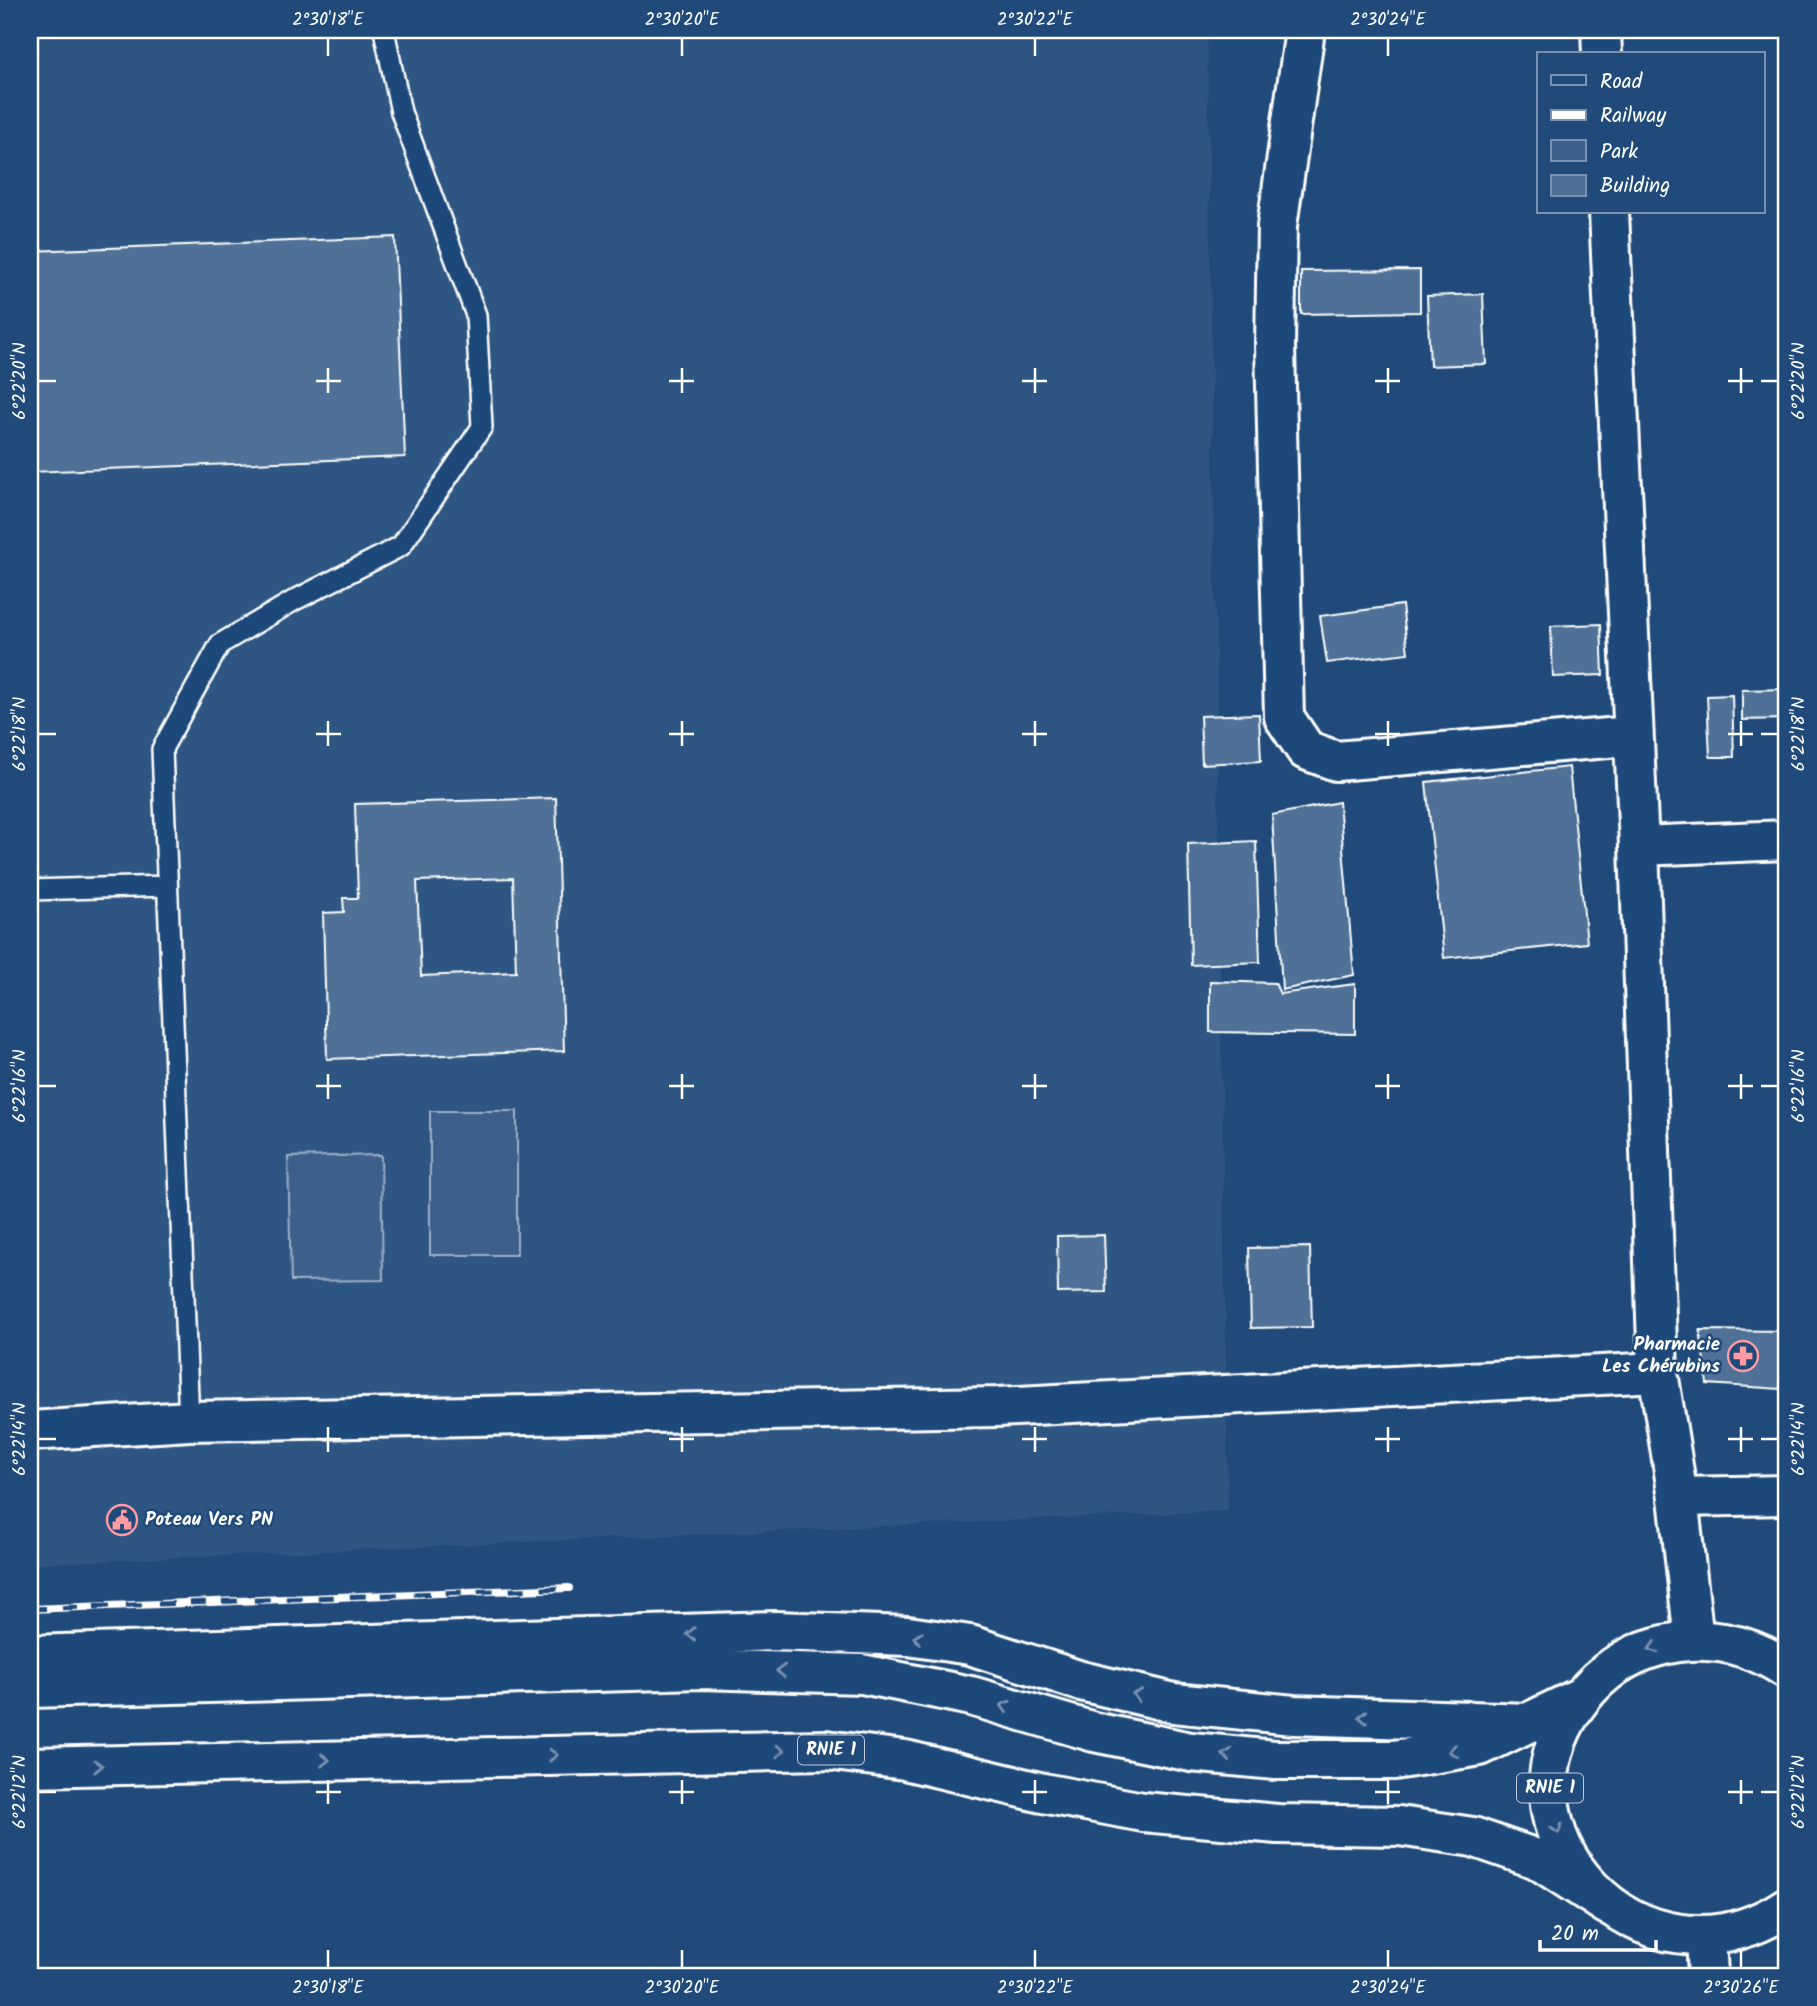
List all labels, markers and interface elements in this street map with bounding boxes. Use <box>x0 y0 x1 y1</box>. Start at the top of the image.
text: 2°30'18"E <box>292 6 364 35</box>
text: 2°30'20"E <box>645 6 720 35</box>
text: 2°30'22"E <box>997 6 1073 35</box>
text: 2°30'24"E <box>1350 6 1426 35</box>
legend <box>1537 52 1764 214</box>
text: Road <box>1600 66 1643 99</box>
text: Railway <box>1600 100 1666 133</box>
text: Park <box>1600 136 1638 169</box>
text: Building <box>1600 170 1670 203</box>
text: 6°22'20"N <box>6 342 35 420</box>
text: 6°22'20"N <box>1785 342 1814 420</box>
text: 6°22'18"N <box>6 697 35 771</box>
text: 6°22'18"N <box>1785 697 1814 771</box>
text: 6°22'16"N <box>6 1049 35 1123</box>
text: 6°22'16"N <box>1785 1049 1814 1123</box>
place label: Pharmacie Les Chérubins <box>1602 1330 1720 1382</box>
pharmacy icon: Pharmacie Les Chérubins <box>1726 1339 1760 1373</box>
text: 6°22'14"N <box>6 1402 35 1476</box>
text: 6°22'14"N <box>1785 1402 1814 1476</box>
public building icon: Poteau Vers PN <box>105 1503 139 1537</box>
place label: Poteau Vers PN <box>145 1505 273 1535</box>
one-way arrow <box>685 1626 695 1642</box>
one-way arrow <box>912 1630 924 1645</box>
one-way arrow <box>1647 1640 1659 1655</box>
one-way arrow <box>775 1664 786 1679</box>
one-way arrow <box>1132 1688 1144 1703</box>
one-way arrow <box>999 1699 1011 1714</box>
one-way arrow <box>1358 1709 1368 1725</box>
road number: RNIE 1 <box>798 1736 864 1764</box>
one-way arrow <box>775 1743 786 1758</box>
one-way arrow <box>1447 1743 1459 1758</box>
one-way arrow <box>548 1748 559 1763</box>
one-way arrow <box>1221 1748 1232 1763</box>
one-way arrow <box>320 1753 331 1768</box>
text: 6°22'12"N <box>6 1755 35 1829</box>
text: 6°22'12"N <box>1785 1755 1814 1829</box>
one-way arrow <box>93 1758 104 1773</box>
road number: RNIE 1 <box>1517 1773 1583 1802</box>
one-way arrow <box>1549 1823 1564 1835</box>
scale bar <box>1540 1908 1656 1952</box>
text: 20 m <box>1551 1918 1599 1951</box>
text: 2°30'18"E <box>292 1974 364 2003</box>
text: 2°30'20"E <box>645 1974 720 2003</box>
text: 2°30'22"E <box>997 1974 1073 2003</box>
text: 2°30'24"E <box>1350 1974 1426 2003</box>
text: 2°30'26"E <box>1703 1974 1779 2003</box>

